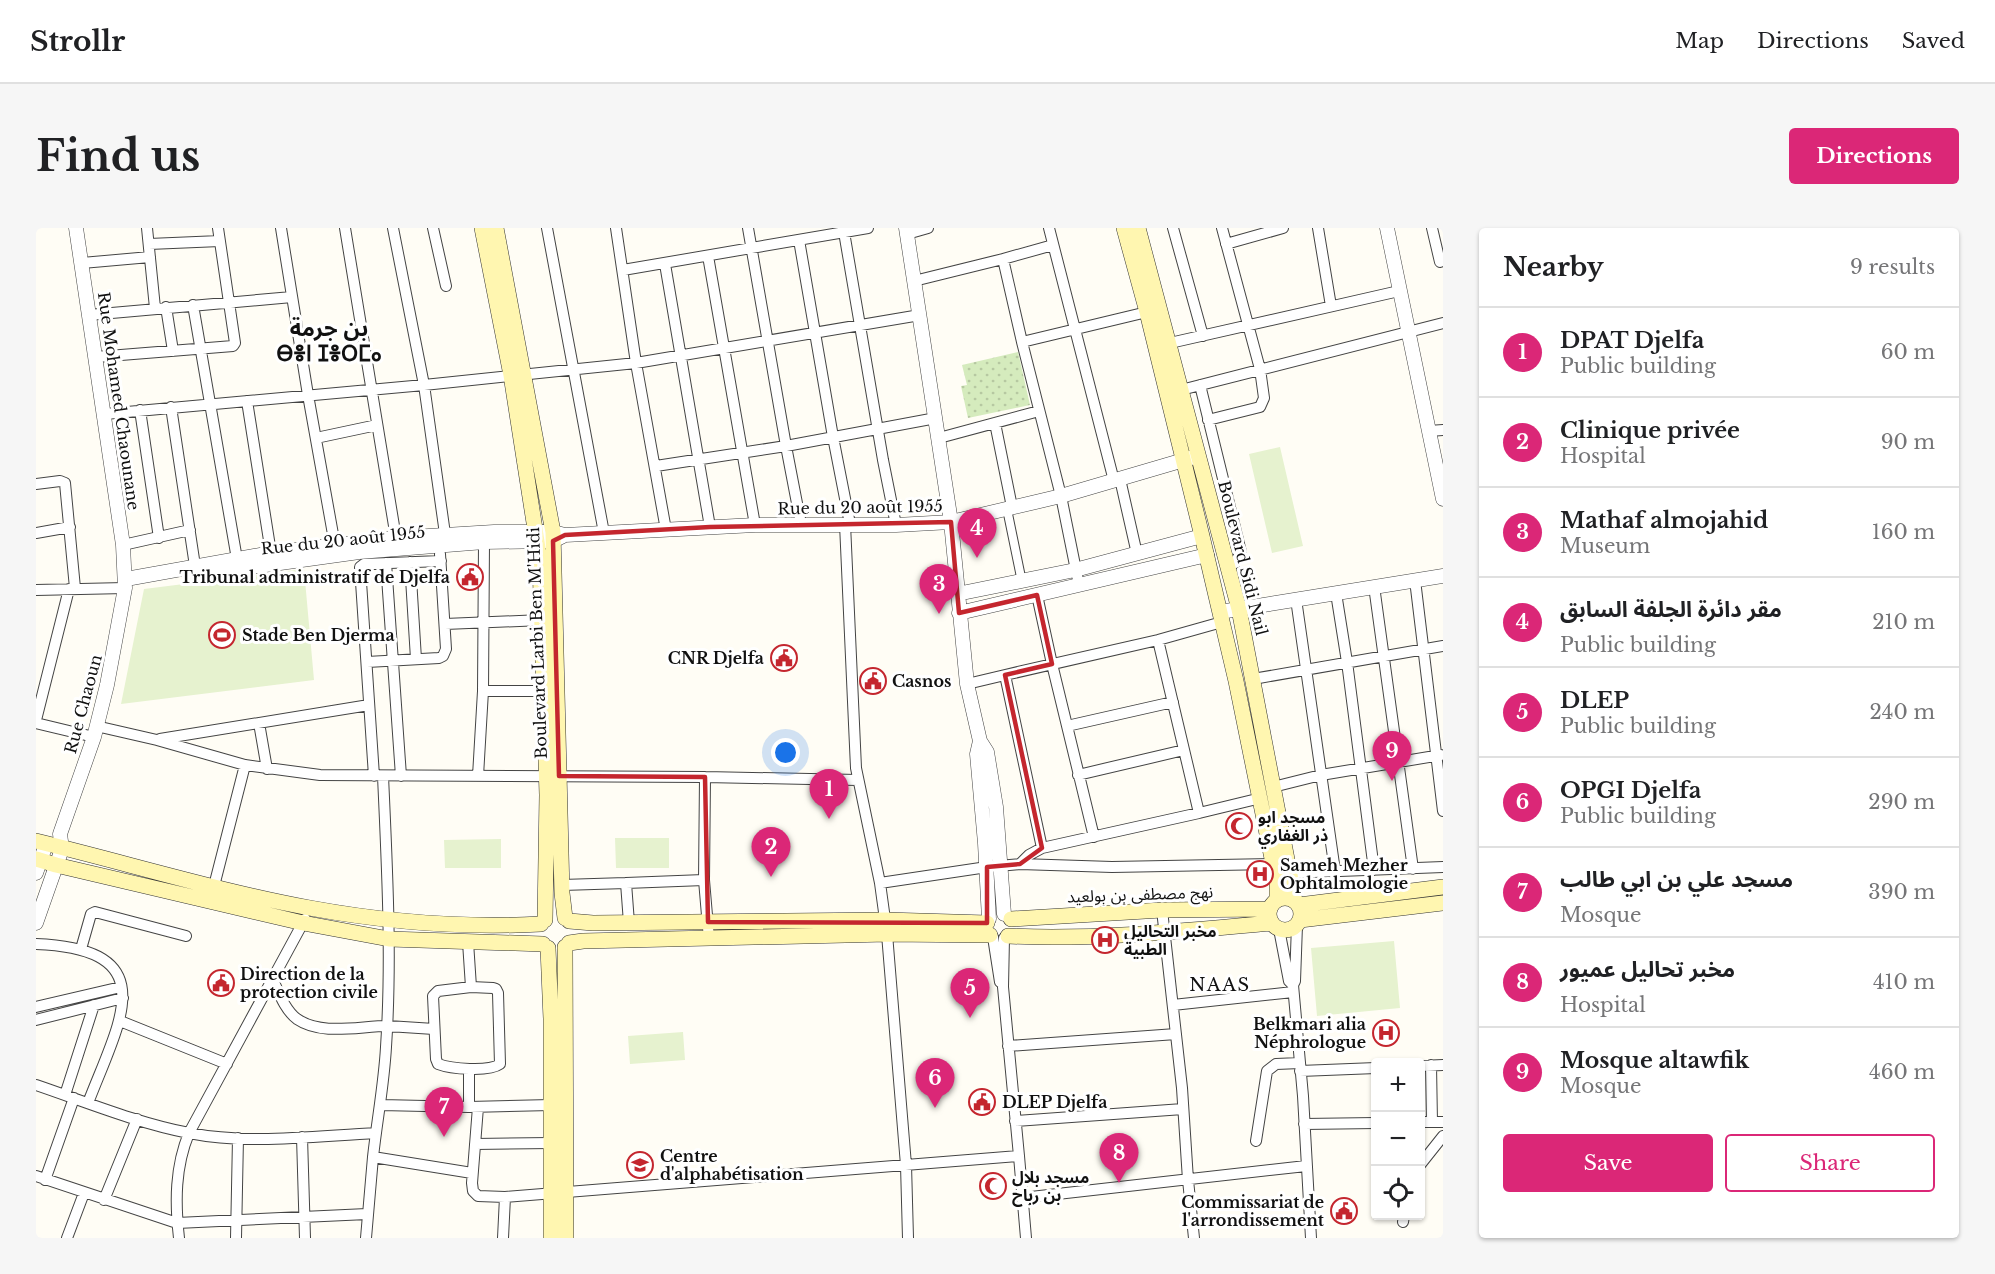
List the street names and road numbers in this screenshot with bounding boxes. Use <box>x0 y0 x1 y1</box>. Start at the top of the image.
street label: Rue Mohamed Chaounane <box>94 291 144 511</box>
street label: Boulevard Sidi Nail <box>1214 478 1272 638</box>
street label: Rue du 20 août 1955 <box>777 496 943 518</box>
street label: Rue du 20 août 1955 <box>260 521 426 559</box>
street label: Boulevard Larbi Ben M'Hidi <box>523 526 551 759</box>
street label: Rue Chaoun <box>60 652 106 756</box>
street label: نهج مصطفى بن بولعيد <box>1067 881 1213 910</box>

